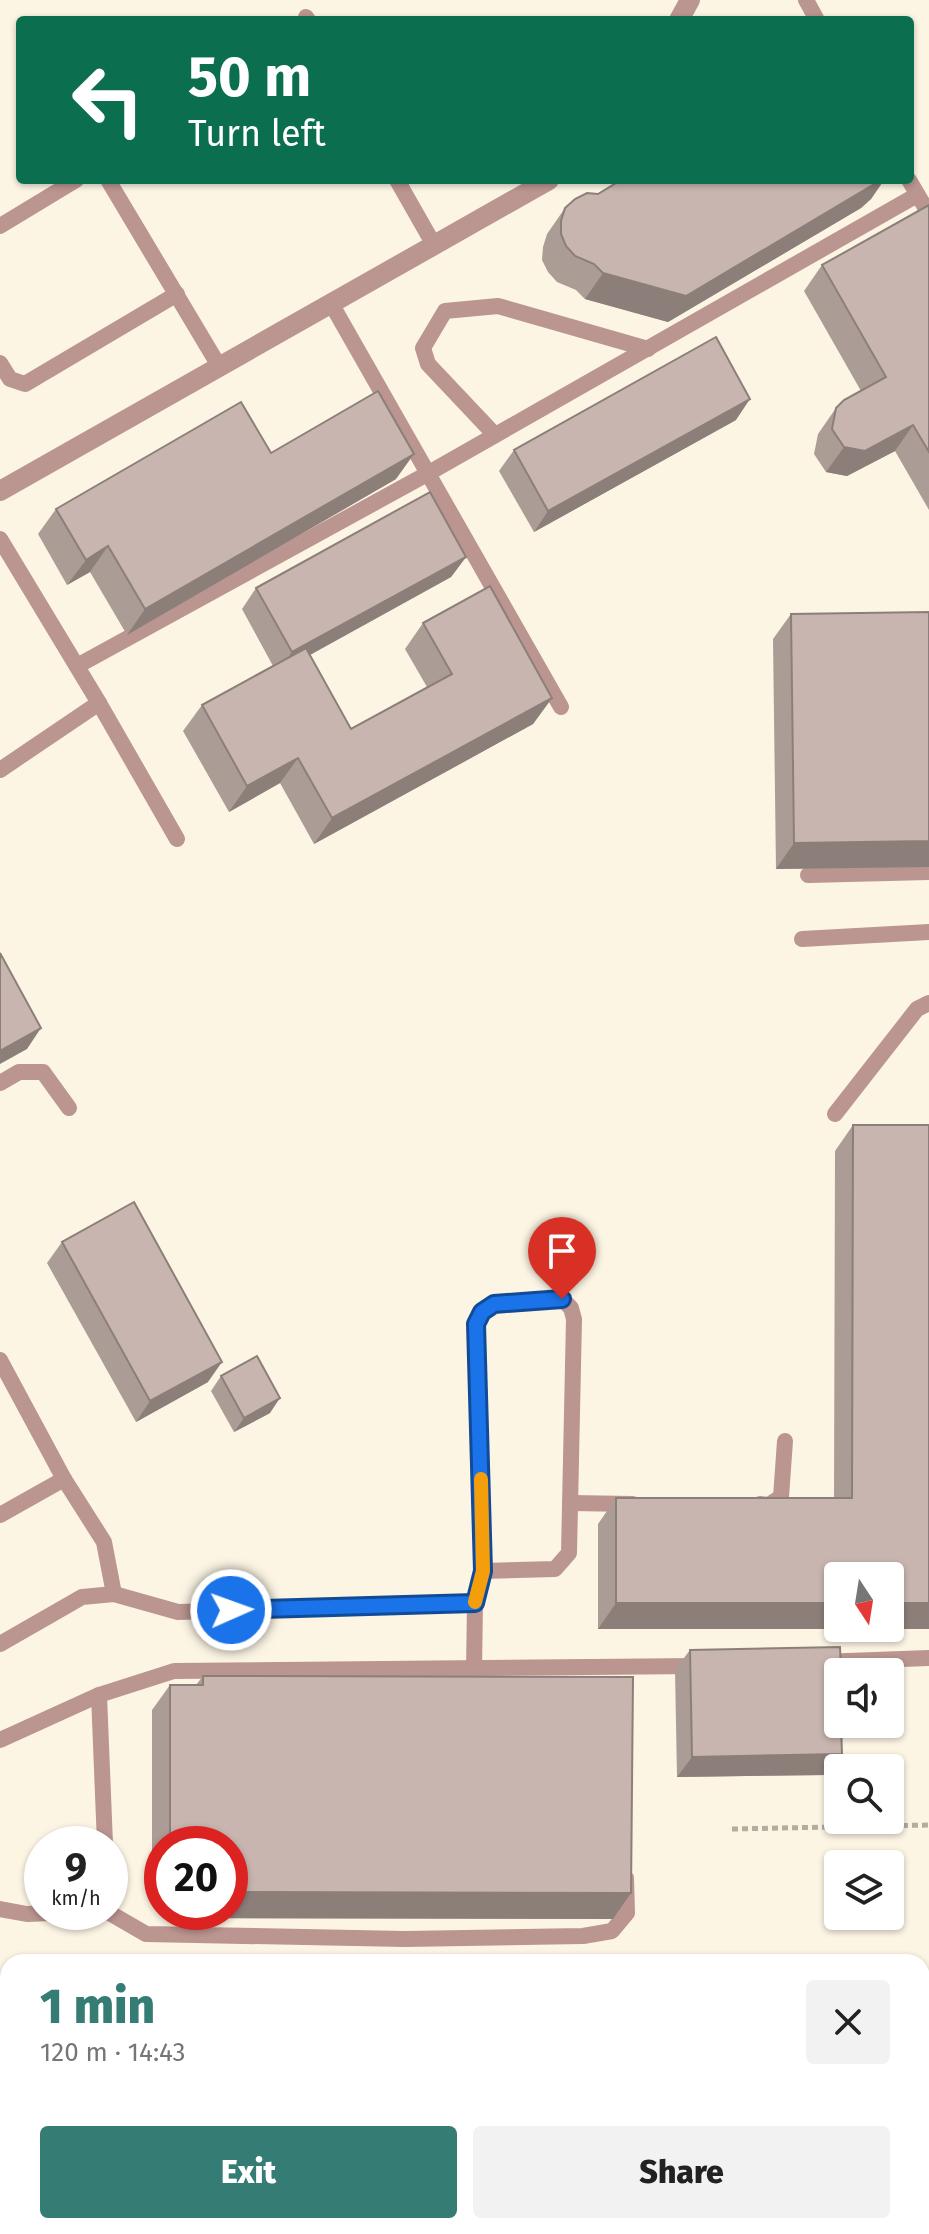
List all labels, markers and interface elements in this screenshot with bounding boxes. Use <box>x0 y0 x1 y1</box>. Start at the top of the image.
text: 50 m <box>188 44 311 111</box>
icon: left <box>56 48 160 152</box>
text: Turn left <box>188 112 326 156</box>
pin <box>528 1217 596 1299</box>
icon: arrive <box>540 1229 584 1273</box>
north arrow <box>824 1562 904 1642</box>
map controls <box>824 1562 904 1930</box>
position arrow <box>189 1568 273 1652</box>
button: sound <box>824 1658 904 1738</box>
button: search <box>824 1754 904 1834</box>
speed limit sign: 20 <box>144 1826 248 1930</box>
text: 9 <box>65 1844 87 1892</box>
button: layers <box>824 1850 904 1930</box>
text: km/h <box>51 1886 101 1910</box>
text: 1 min <box>40 1978 155 2036</box>
button: close <box>806 1980 890 2064</box>
text: 120 m · 14:43 <box>40 2037 185 2068</box>
button: Exit <box>40 2126 457 2218</box>
button: Share <box>473 2126 890 2218</box>

